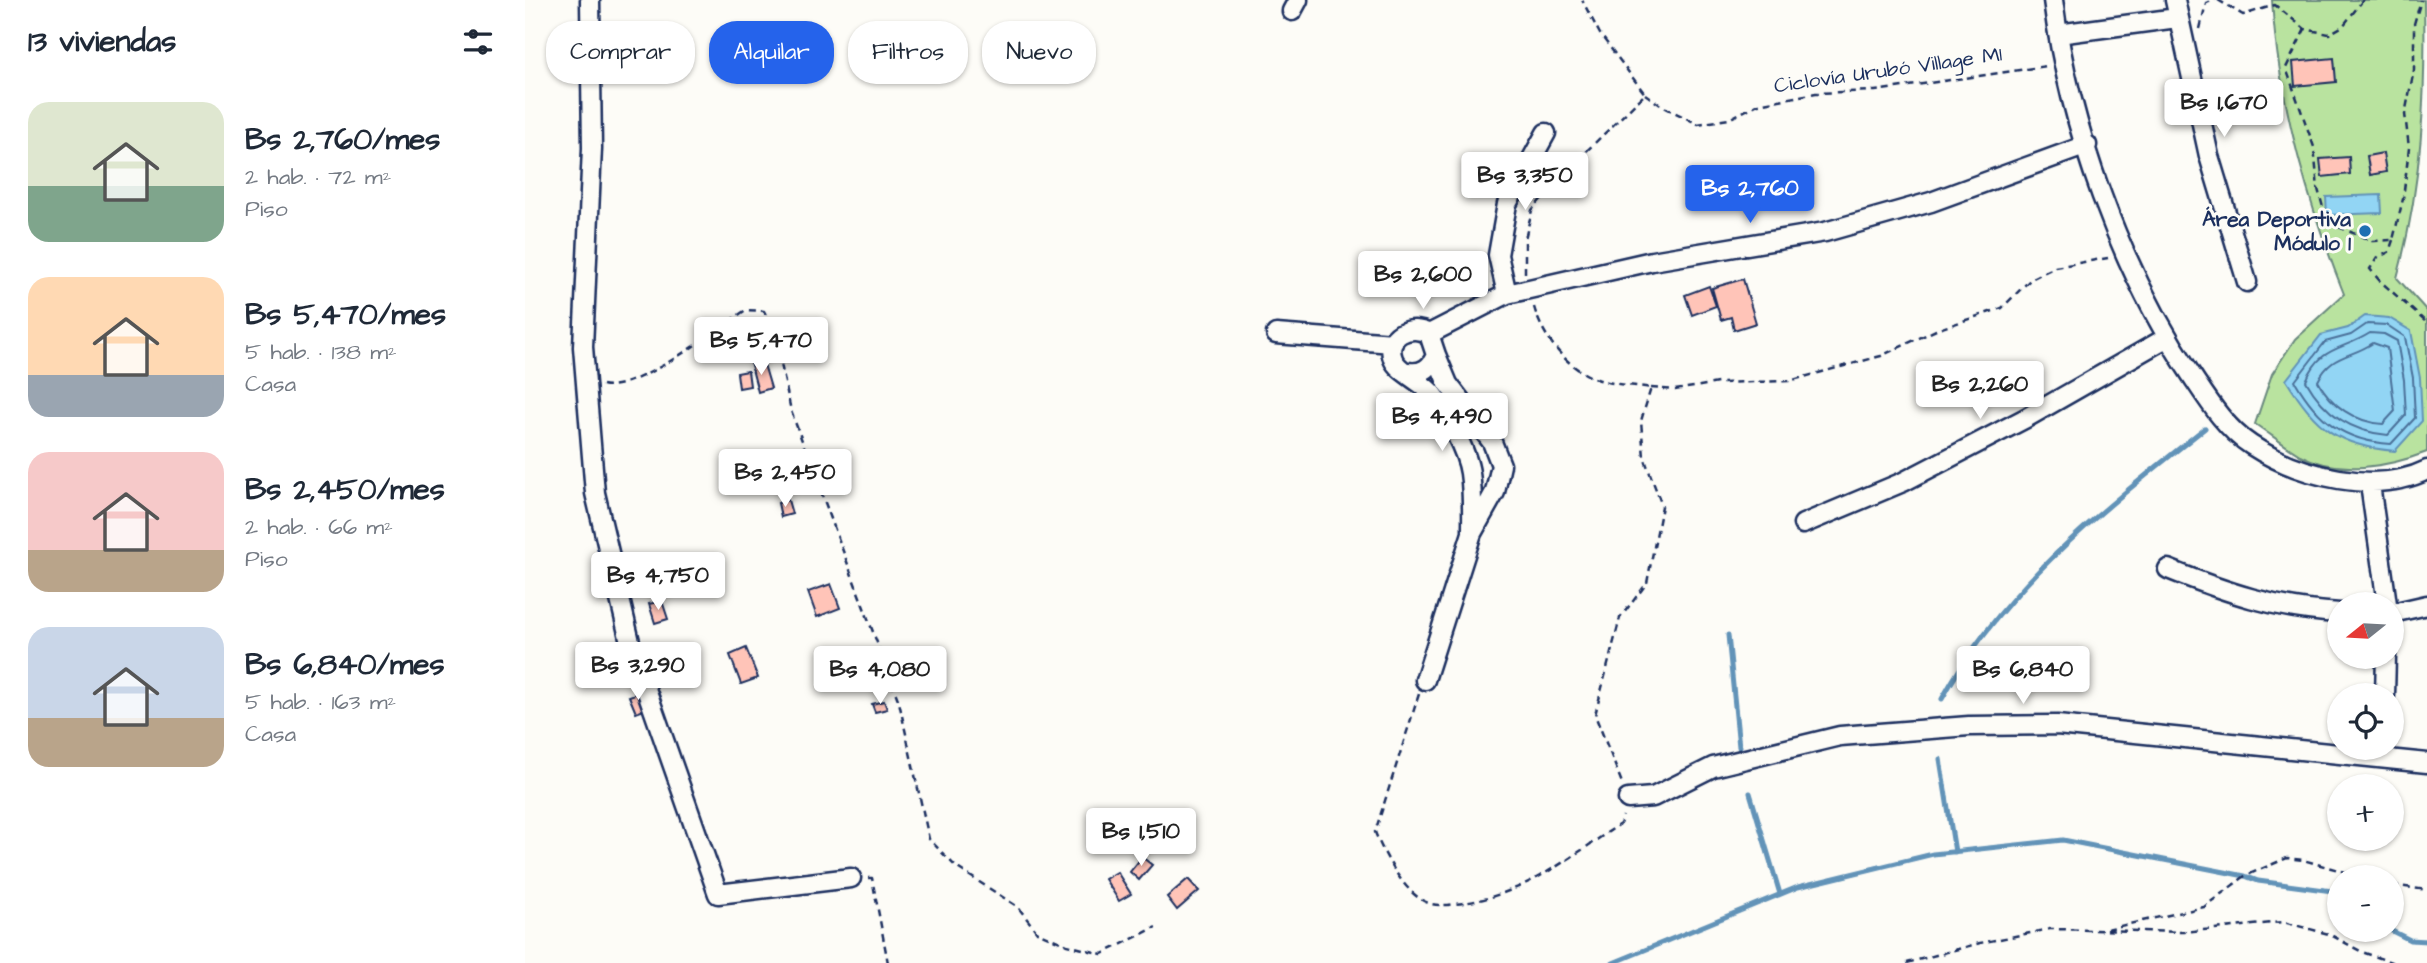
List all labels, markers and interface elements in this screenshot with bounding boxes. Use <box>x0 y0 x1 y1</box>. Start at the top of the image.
text: 13 viviendas <box>28 21 176 63</box>
chip: Comprar <box>546 21 695 84</box>
chip: Alquilar <box>709 21 834 84</box>
chip: Filtros <box>848 21 968 84</box>
chip: Nuevo <box>982 21 1096 84</box>
icon: filters <box>459 23 497 61</box>
street label: Ciclovía Urubó Village M1 <box>1772 40 2004 102</box>
pin: Bs 1,670 <box>2152 80 2296 139</box>
text: Bs 1,670 <box>2180 86 2268 118</box>
text: Bs 2,760/mes <box>245 119 440 161</box>
icon: home <box>84 130 168 214</box>
pin: Bs 3,350 <box>1453 152 1597 212</box>
text: Bs 3,350 <box>1477 159 1573 191</box>
text: 2 hab. · 72 m² <box>245 161 391 193</box>
pin: Bs 2,760 <box>1678 166 1822 225</box>
text: Bs 2,760 <box>1701 172 1799 204</box>
text: Piso <box>245 193 288 225</box>
place label: Área Deportiva Módulo 1 <box>2202 205 2351 258</box>
marker: Área Deportiva Módulo 1 <box>2357 223 2373 239</box>
pin: Bs 2,600 <box>1351 252 1495 311</box>
text: Bs 2,600 <box>1374 258 1472 290</box>
text: Bs 5,470/mes <box>245 294 446 336</box>
icon: home <box>84 305 168 389</box>
pin: Bs 5,470 <box>689 318 833 377</box>
text: Bs 5,470 <box>710 324 812 356</box>
text: 5 hab. · 138 m² <box>245 336 397 368</box>
pin: Bs 2,260 <box>1908 362 2052 421</box>
text: Casa <box>245 368 296 400</box>
text: Bs 2,260 <box>1932 368 2028 400</box>
pin: Bs 4,490 <box>1370 393 1514 453</box>
text: Bs 4,490 <box>1392 400 1492 432</box>
pin: Bs 2,450 <box>713 449 857 509</box>
text: Bs 2,450 <box>735 456 835 488</box>
text: Bs 2,450/mes <box>245 469 445 511</box>
icon: home <box>84 480 168 564</box>
text: 2 hab. · 66 m² <box>245 511 393 543</box>
text: Piso <box>245 543 288 575</box>
pin: Bs 4,750 <box>586 552 730 612</box>
text: Bs 4,750 <box>607 559 709 591</box>
north arrow <box>2327 592 2405 668</box>
map controls <box>2327 592 2404 942</box>
pin: Bs 3,290 <box>566 642 710 702</box>
text: Bs 6,840/mes <box>245 644 445 686</box>
pin: Bs 4,080 <box>808 646 952 706</box>
pin: Bs 6,840 <box>1951 646 2095 706</box>
text: Bs 3,290 <box>591 649 685 681</box>
text: Bs 4,080 <box>830 653 930 685</box>
text: Bs 6,840 <box>1973 653 2073 685</box>
icon: home <box>84 655 168 739</box>
button: locate <box>2327 683 2404 760</box>
text: 5 hab. · 163 m² <box>245 686 396 718</box>
text: Casa <box>245 718 296 750</box>
button: + <box>2327 774 2404 851</box>
pin: Bs 1,510 <box>1069 808 1213 868</box>
text: Bs 1,510 <box>1102 815 1180 847</box>
button: − <box>2327 865 2404 942</box>

